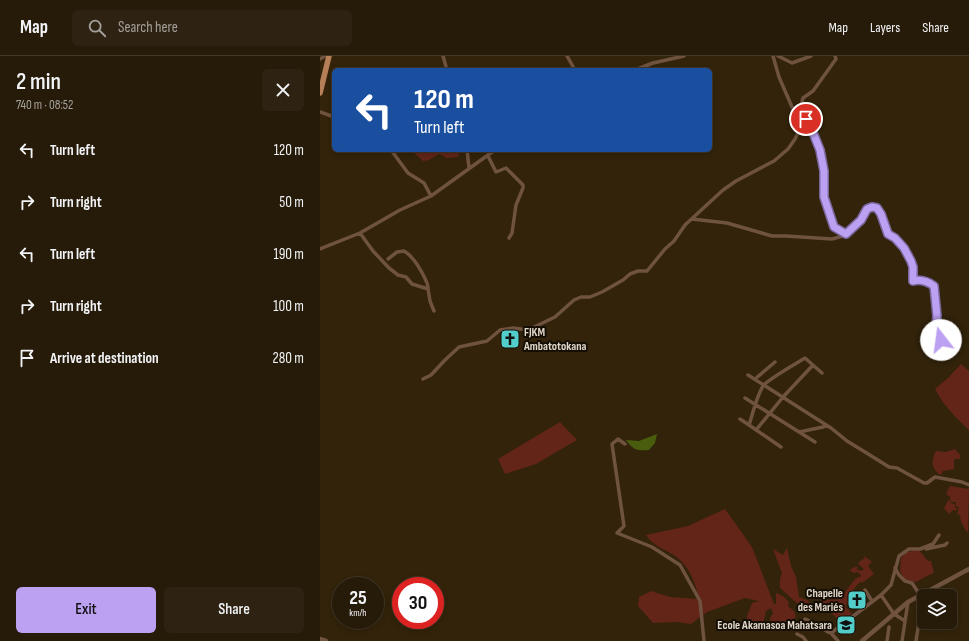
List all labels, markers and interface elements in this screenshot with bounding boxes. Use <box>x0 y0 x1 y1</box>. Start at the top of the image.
search box <box>72 10 352 46</box>
text: Map <box>20 16 48 39</box>
icon: search <box>86 17 108 39</box>
text: Search here <box>118 18 178 37</box>
text: Map <box>828 19 848 36</box>
text: Layers <box>870 19 900 36</box>
text: Share <box>922 19 949 36</box>
text: 2 min <box>16 67 61 96</box>
button: close <box>262 69 304 111</box>
text: 120 m <box>414 83 474 116</box>
icon: left <box>348 84 400 136</box>
text: 740 m · 08:52 <box>16 97 73 113</box>
pin <box>789 102 823 136</box>
icon: arrive <box>795 108 817 130</box>
text: Turn left <box>414 117 465 138</box>
icon: left <box>16 139 38 161</box>
text: Turn left <box>50 141 95 160</box>
text: 120 m <box>274 141 304 160</box>
icon: right <box>16 191 38 213</box>
text: Turn right <box>50 193 102 212</box>
text: 50 m <box>279 193 304 212</box>
icon: left <box>16 243 38 265</box>
text: Turn left <box>50 245 95 264</box>
text: 190 m <box>273 245 304 264</box>
icon: right <box>16 295 38 317</box>
text: Turn right <box>50 297 102 316</box>
text: 100 m <box>273 297 304 316</box>
position arrow <box>920 319 962 361</box>
place label: FJKM Ambatotokana <box>523 325 586 354</box>
church icon: FJKM Ambatotokana <box>499 328 521 350</box>
icon: arrive <box>16 347 38 369</box>
text: Arrive at destination <box>50 349 159 368</box>
text: 280 m <box>273 349 304 368</box>
speed limit sign: 30 <box>392 577 444 629</box>
text: 25 <box>349 586 367 610</box>
place label: Chapelle des Mariés <box>798 586 843 615</box>
button: Exit <box>16 587 156 633</box>
button: Share <box>164 587 304 633</box>
church icon: Chapelle des Mariés <box>846 589 868 611</box>
map controls <box>917 589 957 629</box>
button: layers <box>917 589 957 629</box>
text: km/h <box>349 607 367 619</box>
school or university icon: Ecole Akamasoa Mahatsara <box>835 614 857 636</box>
place label: Ecole Akamasoa Mahatsara <box>717 618 832 633</box>

